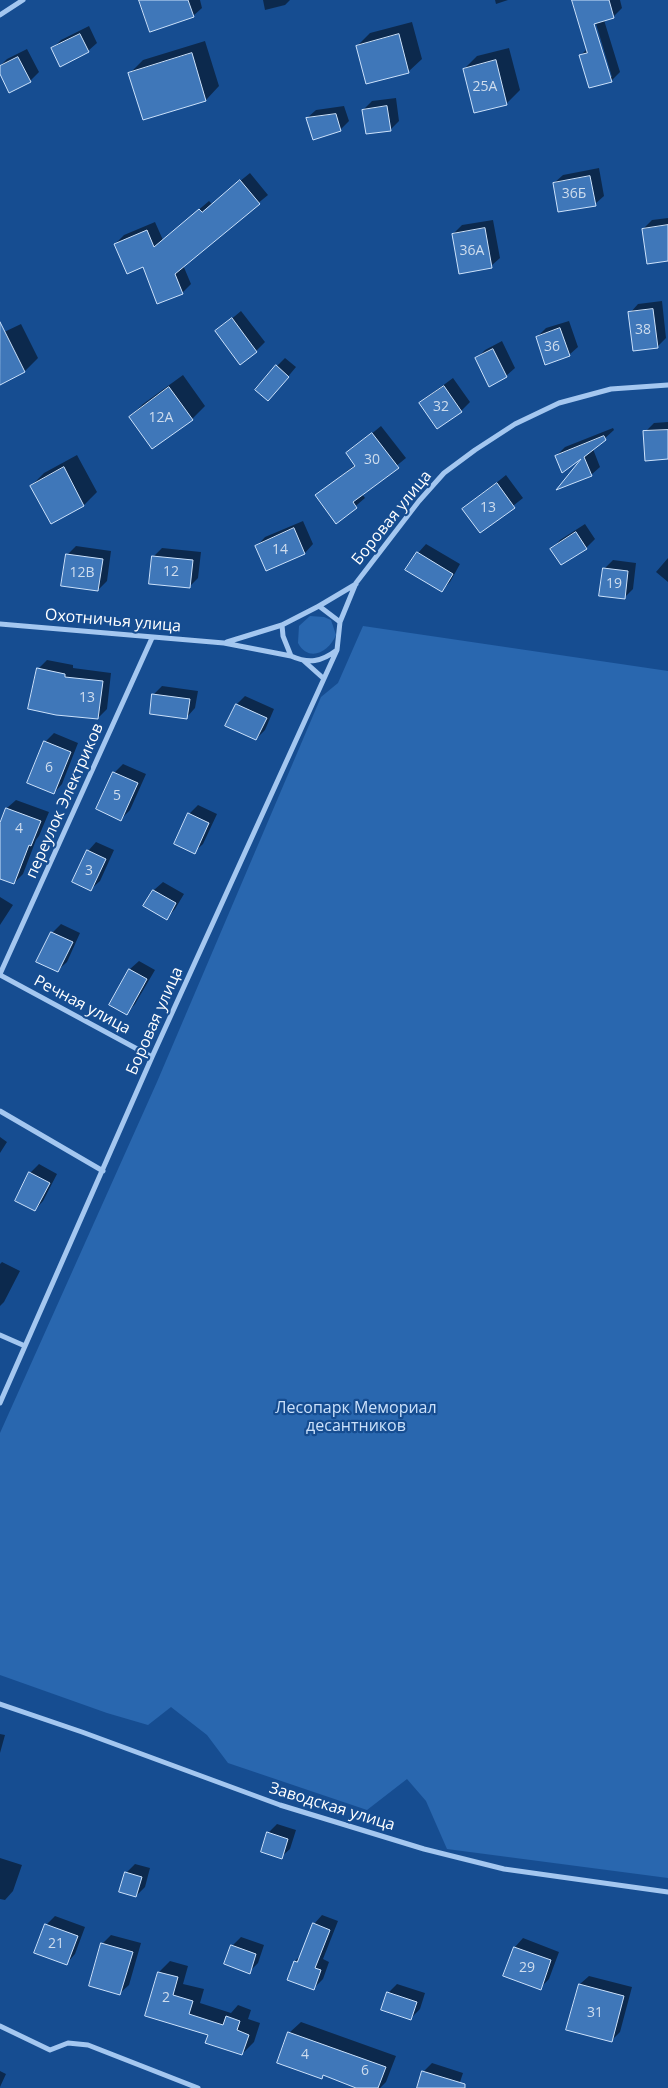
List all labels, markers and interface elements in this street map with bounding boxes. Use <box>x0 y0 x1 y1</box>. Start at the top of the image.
house number: 25А <box>473 79 497 95</box>
house number: 36Б <box>562 186 586 202</box>
house number: 36А <box>460 243 484 259</box>
house number: 38 <box>635 322 651 338</box>
house number: 36 <box>544 339 560 355</box>
house number: 32 <box>433 399 449 415</box>
house number: 12А <box>149 410 173 426</box>
house number: 30 <box>364 452 380 468</box>
street label: Боровая улица <box>348 467 436 569</box>
house number: 13 <box>480 500 496 516</box>
house number: 14 <box>272 542 288 558</box>
house number: 12 <box>163 564 179 580</box>
house number: 12В <box>69 565 95 581</box>
house number: 19 <box>606 576 622 592</box>
street label: Охотничья улица <box>44 605 182 637</box>
house number: 13 <box>79 690 95 706</box>
street label: переулок Электриков <box>22 720 108 882</box>
house number: 6 <box>45 760 53 776</box>
house number: 5 <box>113 788 121 804</box>
house number: 4 <box>15 821 23 837</box>
house number: 3 <box>85 863 93 879</box>
street label: Боровая улица <box>123 964 187 1078</box>
street label: Речная улица <box>30 972 134 1038</box>
park label: Лесопарк Мемориал десантников <box>275 1398 437 1436</box>
street label: Заводская улица <box>267 1779 397 1835</box>
house number: 21 <box>48 1936 64 1952</box>
house number: 29 <box>519 1960 535 1976</box>
house number: 2 <box>162 1990 170 2006</box>
house number: 31 <box>587 2005 603 2021</box>
house number: 4 <box>301 2047 309 2063</box>
house number: 6 <box>361 2063 369 2079</box>

